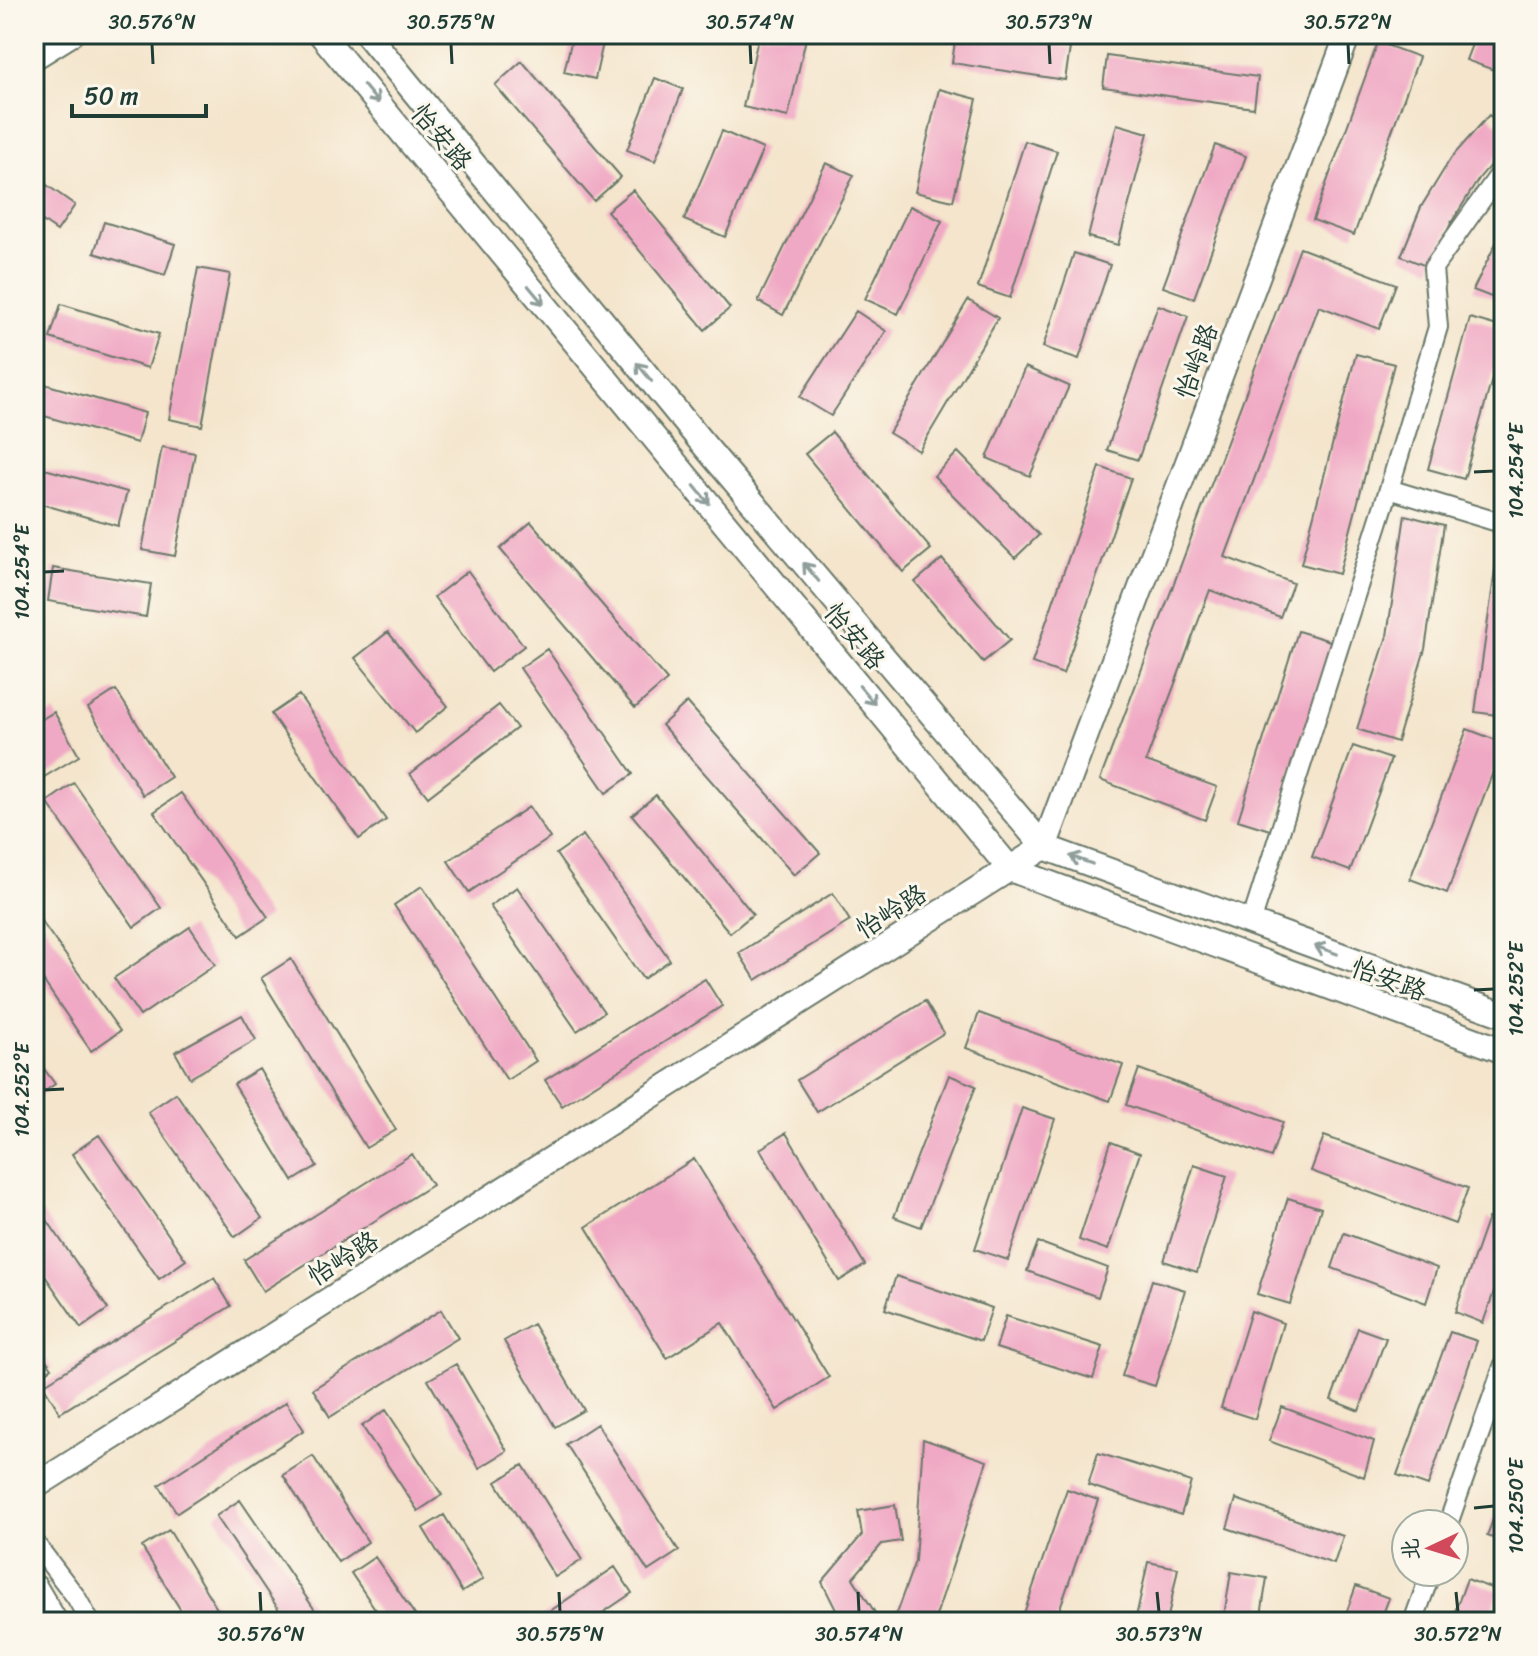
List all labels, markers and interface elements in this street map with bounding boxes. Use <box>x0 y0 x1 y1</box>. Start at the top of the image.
text: 30.576°N <box>108 5 196 40</box>
text: 30.575°N <box>407 5 495 40</box>
text: 30.574°N <box>706 5 794 40</box>
text: 30.573°N <box>1006 5 1092 40</box>
text: 30.572°N <box>1304 5 1392 40</box>
scale bar <box>72 68 206 118</box>
text: 50 m <box>84 75 139 117</box>
one-way arrow <box>362 83 379 104</box>
street label: 怡安路 <box>399 92 485 182</box>
one-way arrow <box>527 284 545 304</box>
street label: 怡岭路 <box>1161 316 1231 406</box>
one-way arrow <box>636 362 654 383</box>
text: 104.254°E <box>1499 421 1534 519</box>
one-way arrow <box>693 484 711 505</box>
text: 104.254°E <box>5 522 40 620</box>
one-way arrow <box>802 562 820 583</box>
street label: 怡安路 <box>812 591 898 681</box>
one-way arrow <box>858 685 876 705</box>
one-way arrow <box>1069 852 1094 867</box>
street label: 怡岭路 <box>846 871 936 951</box>
text: 104.252°E <box>1499 940 1534 1036</box>
one-way arrow <box>1314 942 1338 956</box>
street label: 怡安路 <box>1344 944 1434 1014</box>
text: 104.252°E <box>5 1041 40 1137</box>
street label: 怡岭路 <box>298 1218 388 1298</box>
text: 104.250°E <box>1499 1456 1534 1554</box>
north arrow <box>1390 1508 1470 1588</box>
text: 北 <box>1390 1537 1431 1562</box>
text: 30.576°N <box>217 1617 305 1652</box>
text: 30.575°N <box>516 1617 604 1652</box>
text: 30.574°N <box>815 1617 903 1652</box>
text: 30.573°N <box>1116 1617 1202 1652</box>
text: 30.572°N <box>1414 1617 1502 1652</box>

